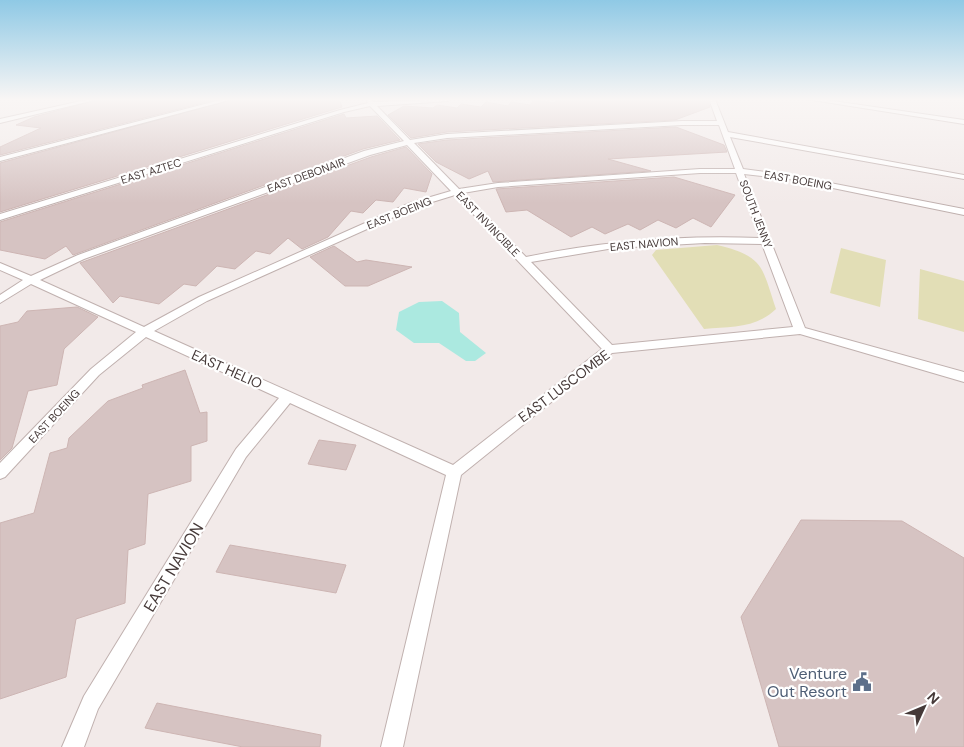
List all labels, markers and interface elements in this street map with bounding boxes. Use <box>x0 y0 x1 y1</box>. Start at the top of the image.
street label: EAST DEBONAIR <box>265 154 347 196</box>
street label: EAST AZTEC <box>119 155 183 187</box>
street label: EAST BOEING <box>763 167 833 193</box>
street label: SOUTH JENNY <box>737 178 776 251</box>
street label: EAST INVINCIBLE <box>453 188 523 260</box>
street label: EAST BOEING <box>365 194 433 232</box>
street label: EAST NAVION <box>609 234 679 254</box>
street label: EAST HELIO <box>189 345 265 393</box>
street label: EAST LUSCOMBE <box>515 346 613 426</box>
street label: EAST BOEING <box>25 386 83 446</box>
street label: EAST NAVION <box>139 519 208 615</box>
place label: Venture Out Resort <box>767 663 847 702</box>
public building icon: Venture Out Resort <box>851 671 873 693</box>
north arrow <box>899 682 949 732</box>
text: N <box>923 688 943 708</box>

